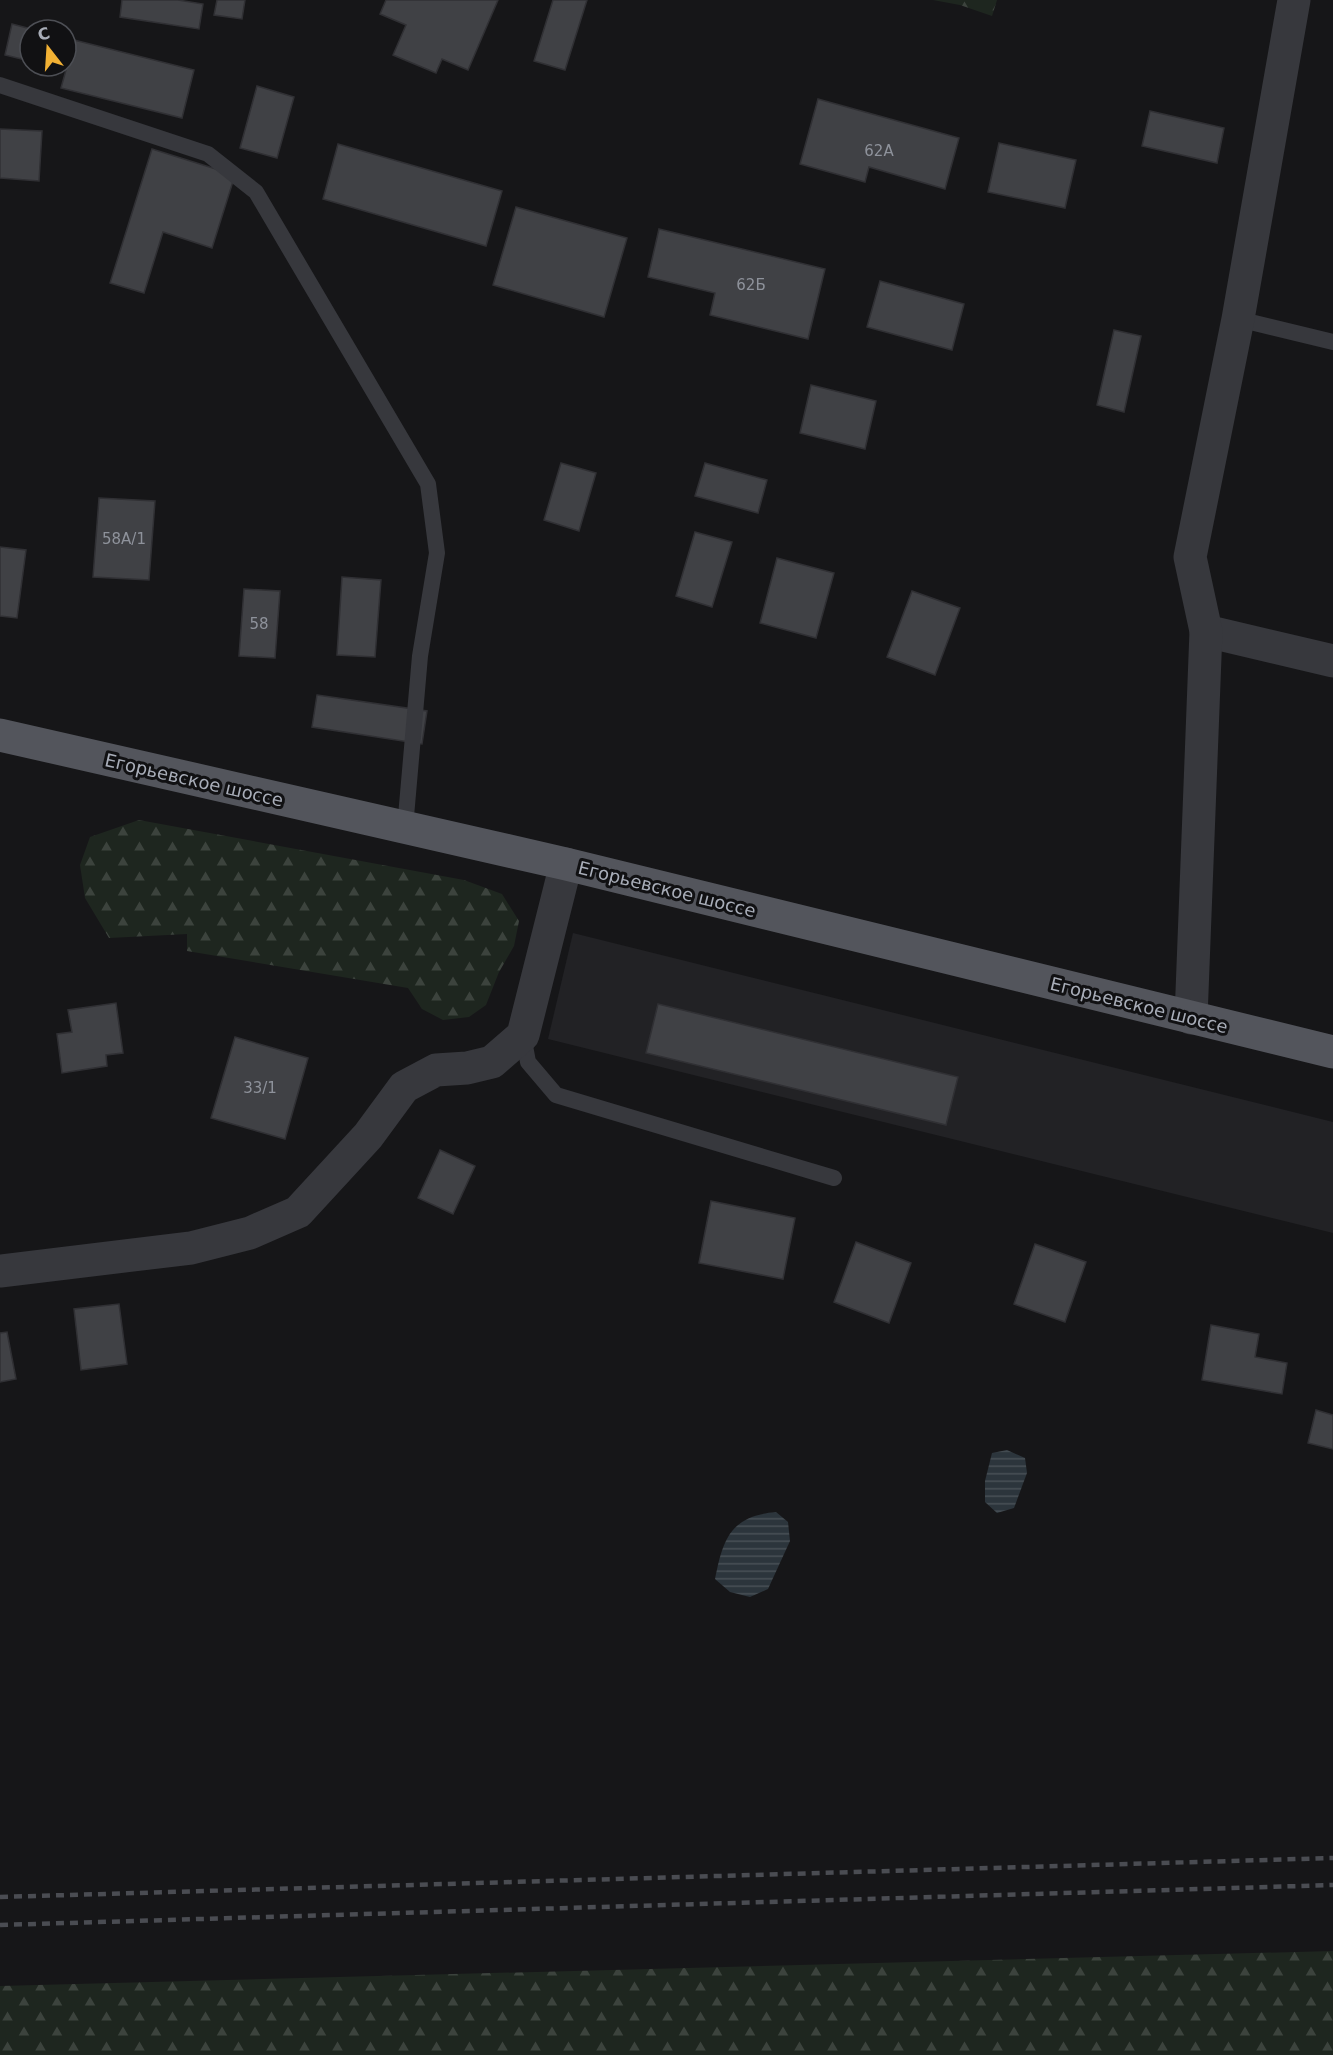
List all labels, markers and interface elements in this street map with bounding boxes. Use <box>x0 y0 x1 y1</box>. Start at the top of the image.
north arrow <box>18 18 78 78</box>
text: С <box>35 23 52 45</box>
house number: 62А <box>864 142 894 160</box>
house number: 62Б <box>736 276 766 294</box>
house number: 58А/1 <box>102 530 146 548</box>
house number: 58 <box>249 615 269 633</box>
street label: Егорьевское шоссе <box>103 749 285 811</box>
street label: Егорьевское шоссе <box>576 857 758 921</box>
street label: Егорьевское шоссе <box>1048 973 1230 1037</box>
house number: 33/1 <box>243 1079 277 1097</box>

